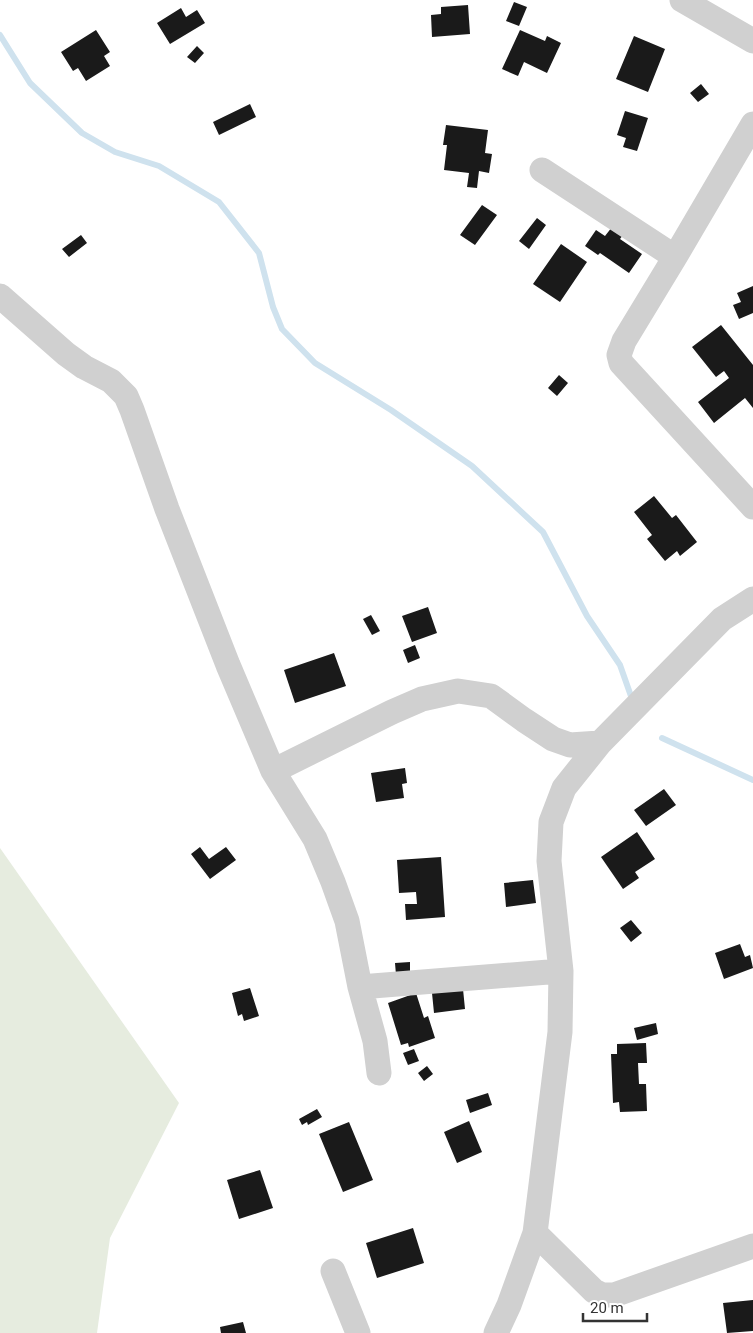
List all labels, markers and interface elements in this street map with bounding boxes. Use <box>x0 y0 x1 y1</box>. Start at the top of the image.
scale bar <box>583 1290 647 1322</box>
text: 20 m <box>590 1299 624 1317</box>

